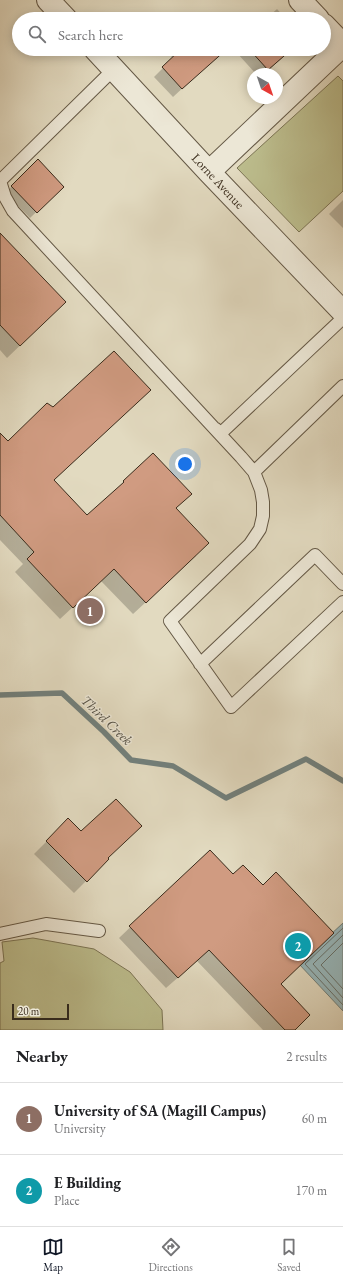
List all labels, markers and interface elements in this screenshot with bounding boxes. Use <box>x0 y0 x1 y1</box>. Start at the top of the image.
search box <box>12 12 331 56</box>
icon: search <box>26 23 48 45</box>
text: Search here <box>58 25 123 44</box>
north arrow <box>247 68 283 104</box>
street label: Lorne Avenue <box>188 150 248 212</box>
your location <box>175 454 195 474</box>
pin: 1 <box>77 596 103 626</box>
water label: Third Creek <box>78 691 137 749</box>
pin: 2 <box>285 931 311 961</box>
scale bar <box>12 1002 69 1021</box>
text: 20 m <box>18 1004 39 1018</box>
text: Nearby <box>16 1045 68 1067</box>
text: 2 results <box>286 1048 327 1065</box>
text: University of SA (Magill Campus) <box>54 1101 266 1120</box>
text: 1 <box>26 1110 32 1127</box>
text: 60 m <box>302 1110 327 1127</box>
text: University <box>54 1120 106 1137</box>
text: E Building <box>54 1173 121 1192</box>
text: 2 <box>26 1182 32 1199</box>
text: 170 m <box>296 1182 327 1199</box>
text: Place <box>54 1192 80 1209</box>
tab: Map <box>42 1236 64 1274</box>
tab: Directions <box>149 1236 193 1274</box>
tab: Saved <box>277 1236 301 1274</box>

